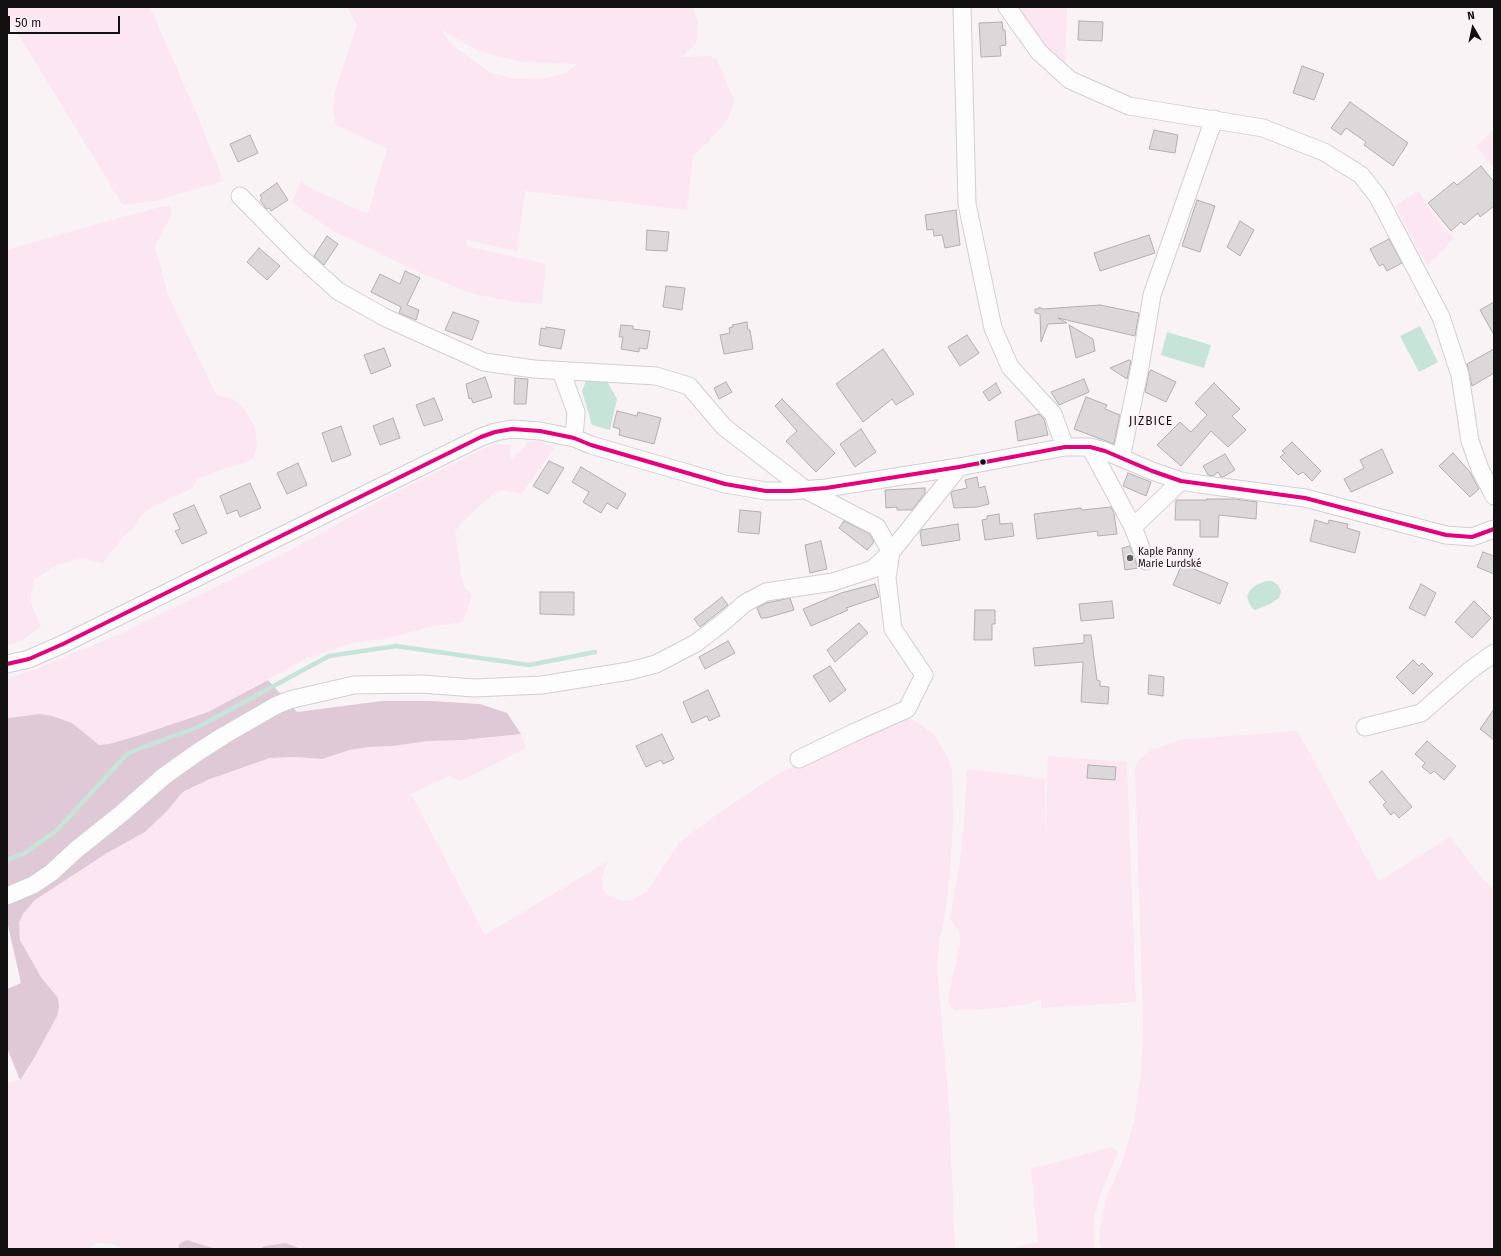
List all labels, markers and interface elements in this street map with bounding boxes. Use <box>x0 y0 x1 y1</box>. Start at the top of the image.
scale bar <box>10 8 122 34</box>
north arrow <box>1453 8 1493 48</box>
text: N <box>1466 9 1476 23</box>
text: 50 m <box>15 16 41 30</box>
district label: JIZBICE <box>1129 415 1173 429</box>
unlabelled marker <box>978 457 988 467</box>
place label: Kaple Panny Marie Lurdské <box>1138 546 1201 570</box>
marker: Kaple Panny Marie Lurdské <box>1125 553 1135 563</box>

